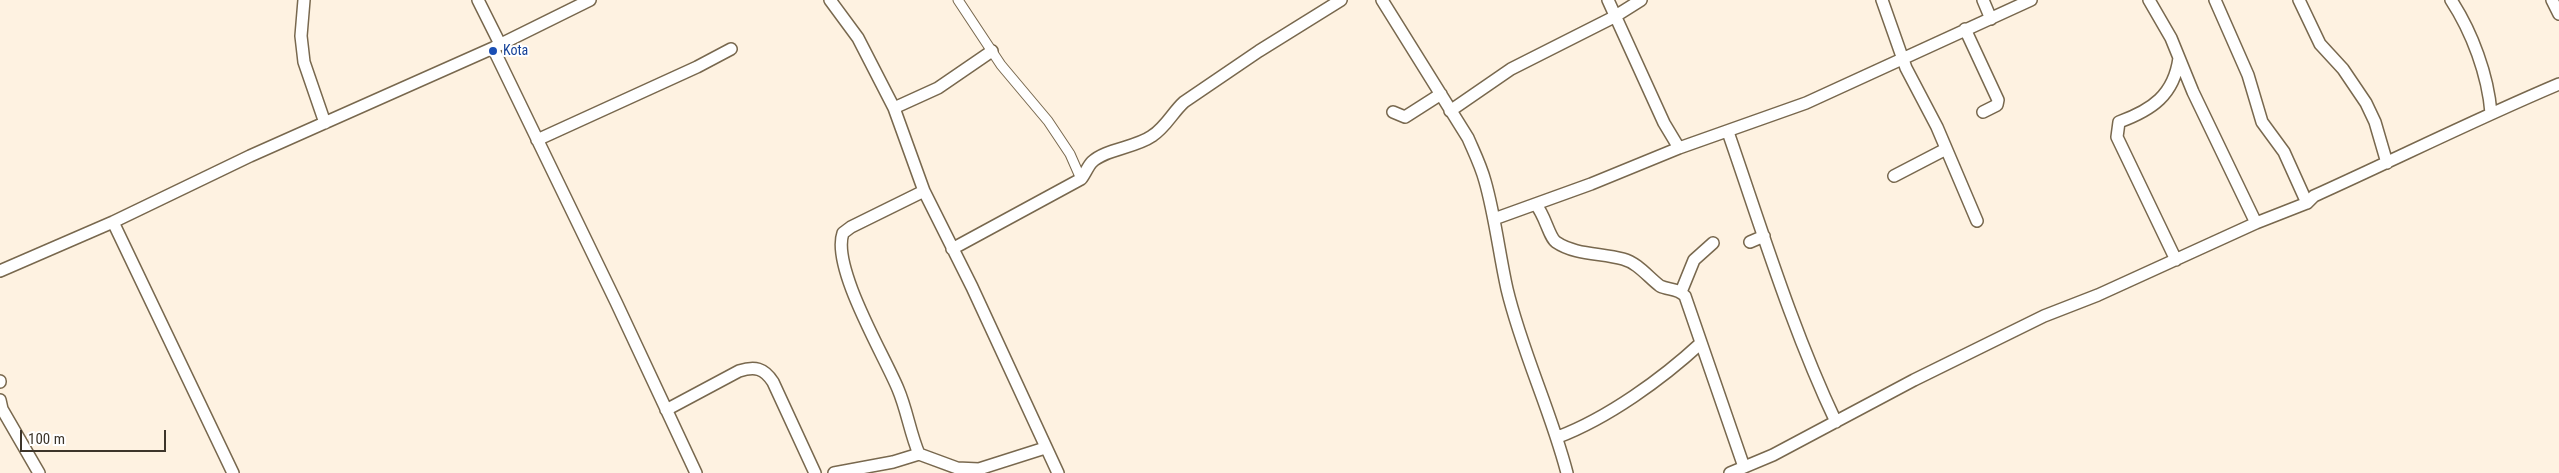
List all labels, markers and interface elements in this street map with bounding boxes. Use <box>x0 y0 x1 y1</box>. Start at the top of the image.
place label: Kota <box>503 43 528 59</box>
marker: Kota <box>487 45 499 57</box>
scale bar <box>22 420 169 452</box>
text: 100 m <box>28 430 65 448</box>

